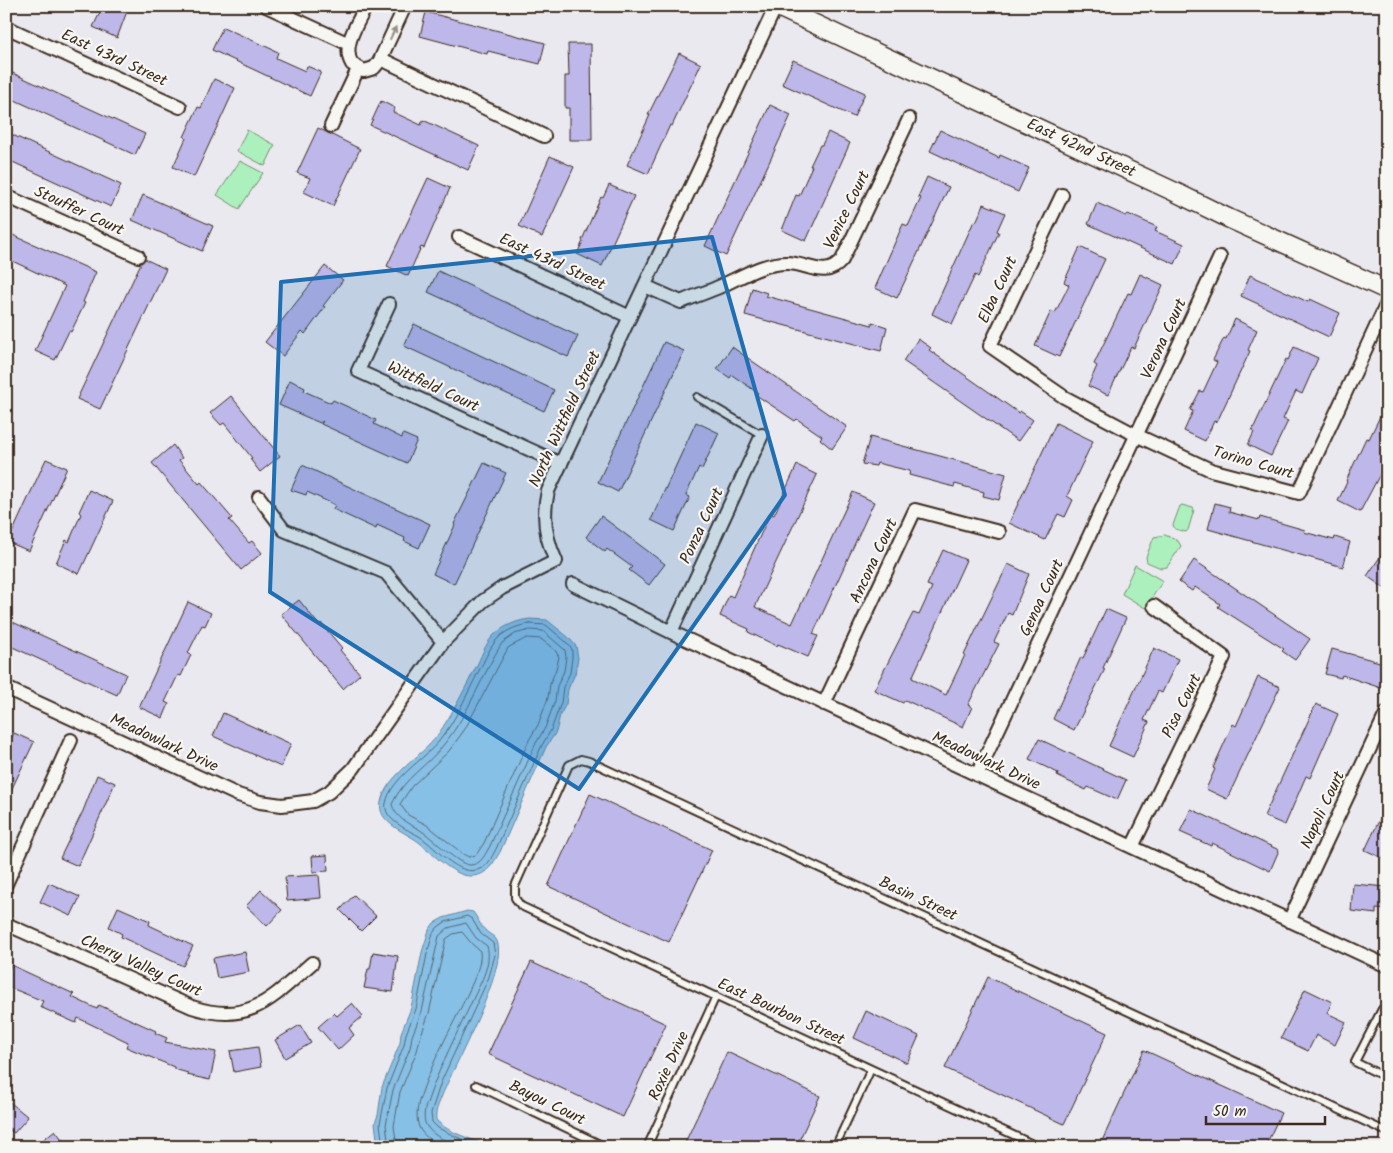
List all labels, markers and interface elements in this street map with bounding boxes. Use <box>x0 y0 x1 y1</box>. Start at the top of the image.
street label: East 43rd Street <box>57 22 172 94</box>
one-way arrow <box>389 26 397 40</box>
street label: East 42nd Street <box>1022 112 1140 185</box>
street label: Venice Court <box>817 166 877 254</box>
street label: Stouffer Court <box>30 179 129 243</box>
street label: East 43rd Street <box>495 226 610 298</box>
street label: Elba Court <box>972 252 1025 328</box>
street label: Verona Court <box>1134 294 1194 384</box>
street label: North Wittfield Street <box>522 346 608 491</box>
street label: Wittfield Court <box>383 355 484 420</box>
street label: Torino Court <box>1210 440 1297 487</box>
street label: Ponza Court <box>673 483 731 568</box>
street label: Ancona Court <box>843 514 905 608</box>
street label: Genoa Court <box>1013 555 1071 641</box>
street label: Pisa Court <box>1156 669 1209 743</box>
street label: Meadowlark Drive <box>106 707 222 779</box>
street label: Meadowlark Drive <box>928 725 1044 797</box>
street label: Napoli Court <box>1294 766 1352 853</box>
street label: Basin Street <box>875 870 962 928</box>
street label: Cherry Valley Court <box>76 928 207 1004</box>
street label: East Bourbon Street <box>713 972 849 1053</box>
street label: Roxie Drive <box>642 1027 696 1105</box>
street label: Bayou Court <box>504 1074 590 1133</box>
scale bar <box>1206 1093 1324 1125</box>
text: 50 m <box>1213 1100 1247 1124</box>

